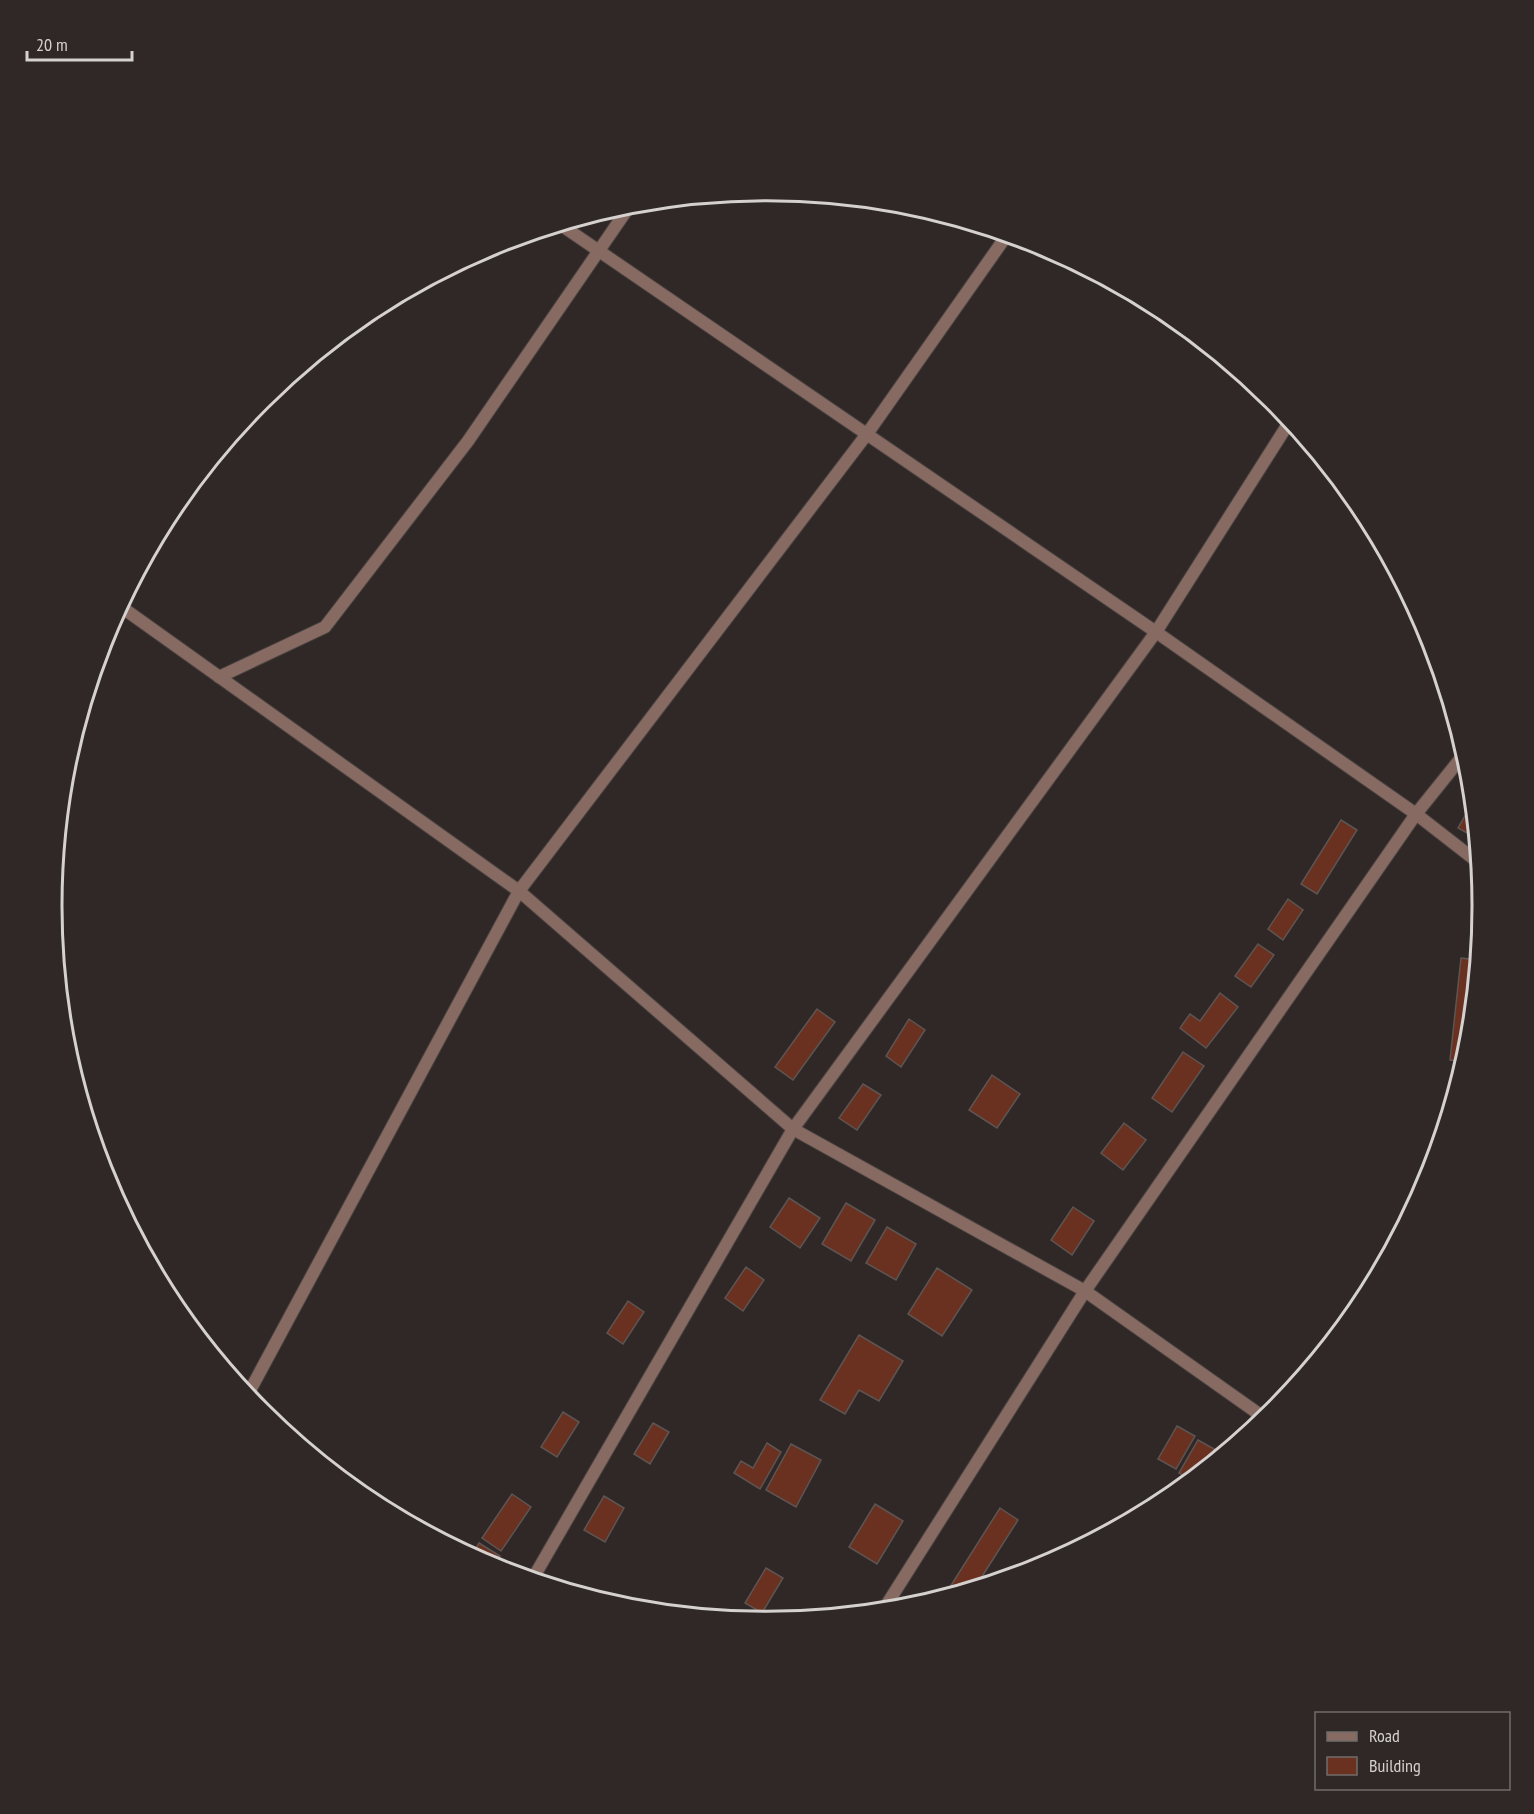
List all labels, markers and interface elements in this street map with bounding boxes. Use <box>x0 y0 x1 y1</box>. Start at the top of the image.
scale bar <box>27 24 132 62</box>
text: 20 m <box>36 33 68 56</box>
legend <box>1315 1712 1510 1790</box>
text: Road <box>1369 1724 1400 1747</box>
text: Building <box>1369 1754 1421 1777</box>

